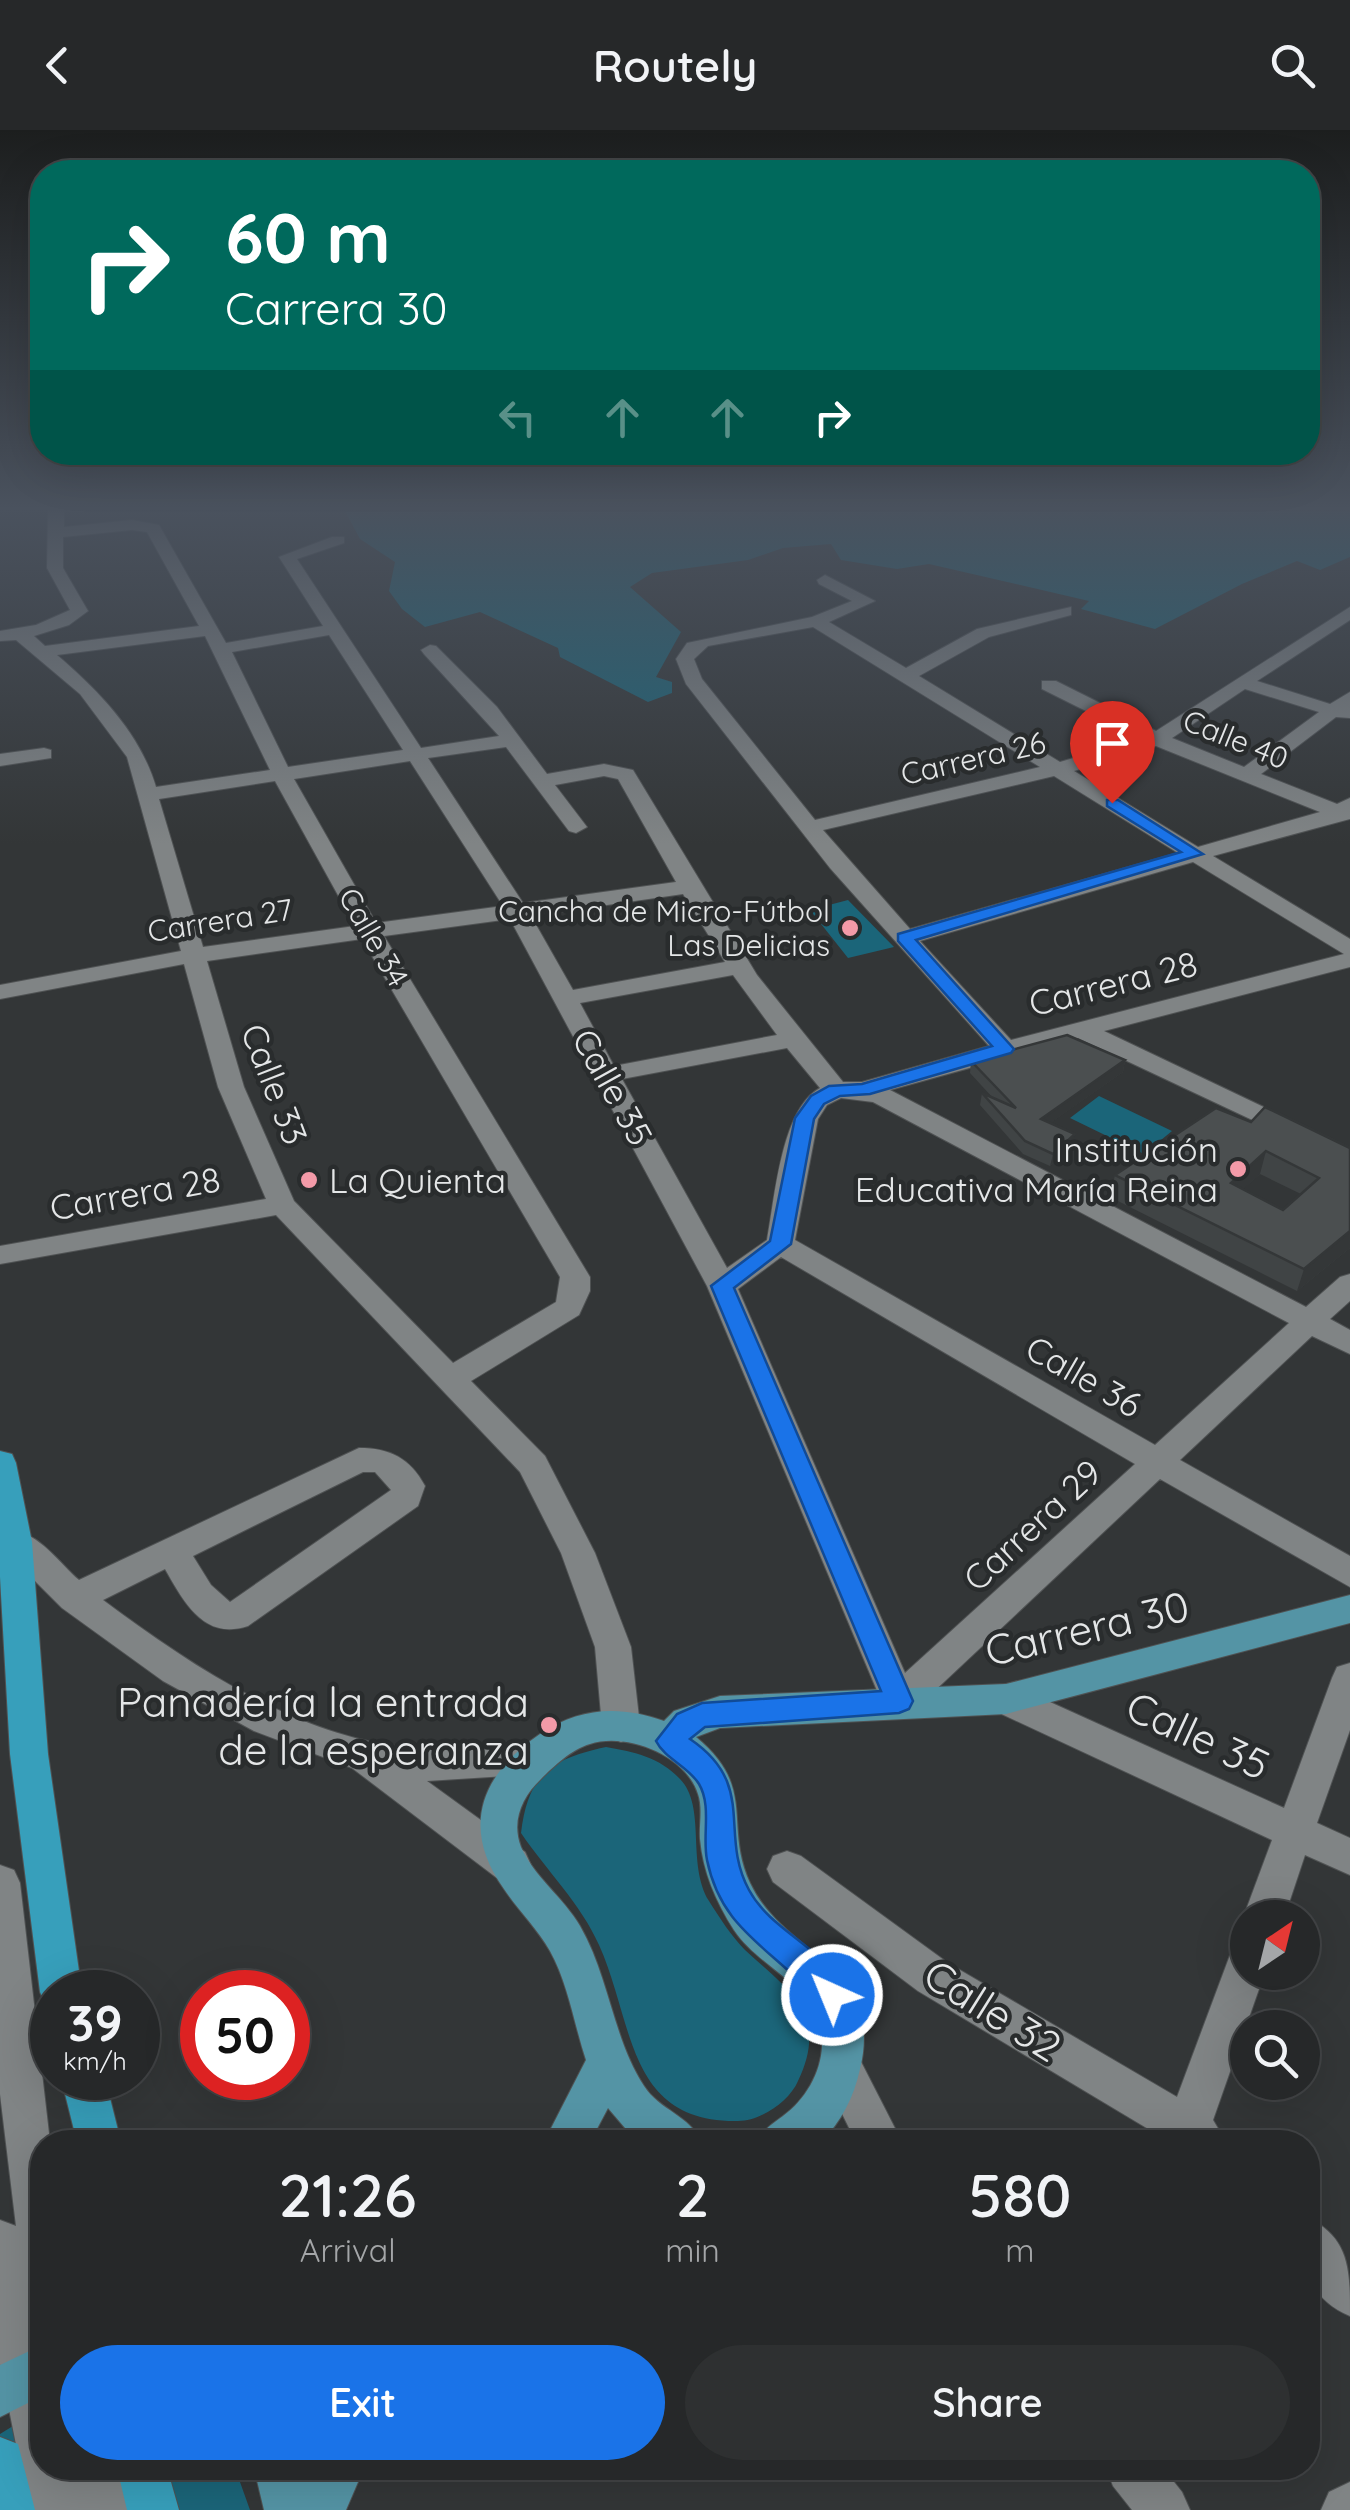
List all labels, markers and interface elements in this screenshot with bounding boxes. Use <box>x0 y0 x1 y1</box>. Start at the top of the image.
text: Routely <box>593 37 757 93</box>
icon: back <box>30 38 85 93</box>
icon: search <box>1265 38 1320 93</box>
text: 60 m <box>225 193 391 281</box>
icon: right <box>60 200 190 330</box>
text: Carrera 30 <box>225 280 447 336</box>
icon: left <box>490 390 545 445</box>
icon: ahead <box>595 390 650 445</box>
icon: ahead <box>700 390 755 445</box>
icon: right <box>805 390 860 445</box>
pin <box>1070 701 1155 804</box>
street label: Calle 40 <box>1178 701 1294 777</box>
icon: arrive <box>1085 716 1140 771</box>
street label: Carrera 26 <box>897 723 1049 793</box>
street label: Calle 34 <box>331 881 417 993</box>
street label: Carrera 27 <box>145 890 295 950</box>
place label: Cancha de Micro-Fútbol Las Delicias <box>498 892 830 964</box>
marker: Cancha de Micro-Fútbol Las Delicias <box>839 917 861 939</box>
street label: Carrera 28 <box>1024 941 1202 1025</box>
street label: Calle 33 <box>232 1017 318 1151</box>
street label: Calle 35 <box>563 1021 663 1153</box>
place label: Institución Educativa María Reina <box>855 1127 1218 1211</box>
street label: Carrera 28 <box>46 1156 224 1230</box>
place label: La Quienta <box>329 1158 506 1202</box>
marker: Institución Educativa María Reina <box>1227 1158 1249 1180</box>
marker: La Quienta <box>298 1169 320 1191</box>
street label: Calle 36 <box>1018 1325 1150 1427</box>
street label: Carrera 29 <box>954 1450 1110 1600</box>
street label: Carrera 30 <box>980 1579 1194 1677</box>
place label: Panadería la entrada de la esperanza <box>117 1675 529 1776</box>
street label: Calle 35 <box>1118 1679 1278 1791</box>
marker: Panadería la entrada de la esperanza <box>538 1714 560 1736</box>
north arrow <box>1230 1900 1320 1990</box>
map controls <box>1230 1900 1320 2100</box>
position arrow <box>780 1943 884 2047</box>
street label: Calle 32 <box>914 1947 1072 2073</box>
speed limit sign: 50 <box>180 1970 310 2100</box>
text: 39 <box>67 1991 123 2054</box>
button: search <box>1230 2010 1320 2100</box>
text: km/h <box>63 2045 127 2076</box>
text: 21:26 <box>279 2157 417 2232</box>
text: 2 <box>676 2157 709 2232</box>
text: 580 <box>968 2157 1071 2232</box>
text: Arrival <box>300 2230 396 2270</box>
text: min <box>665 2230 720 2270</box>
text: m <box>1005 2230 1034 2270</box>
button: Exit <box>60 2345 665 2460</box>
button: Share <box>685 2345 1290 2460</box>

